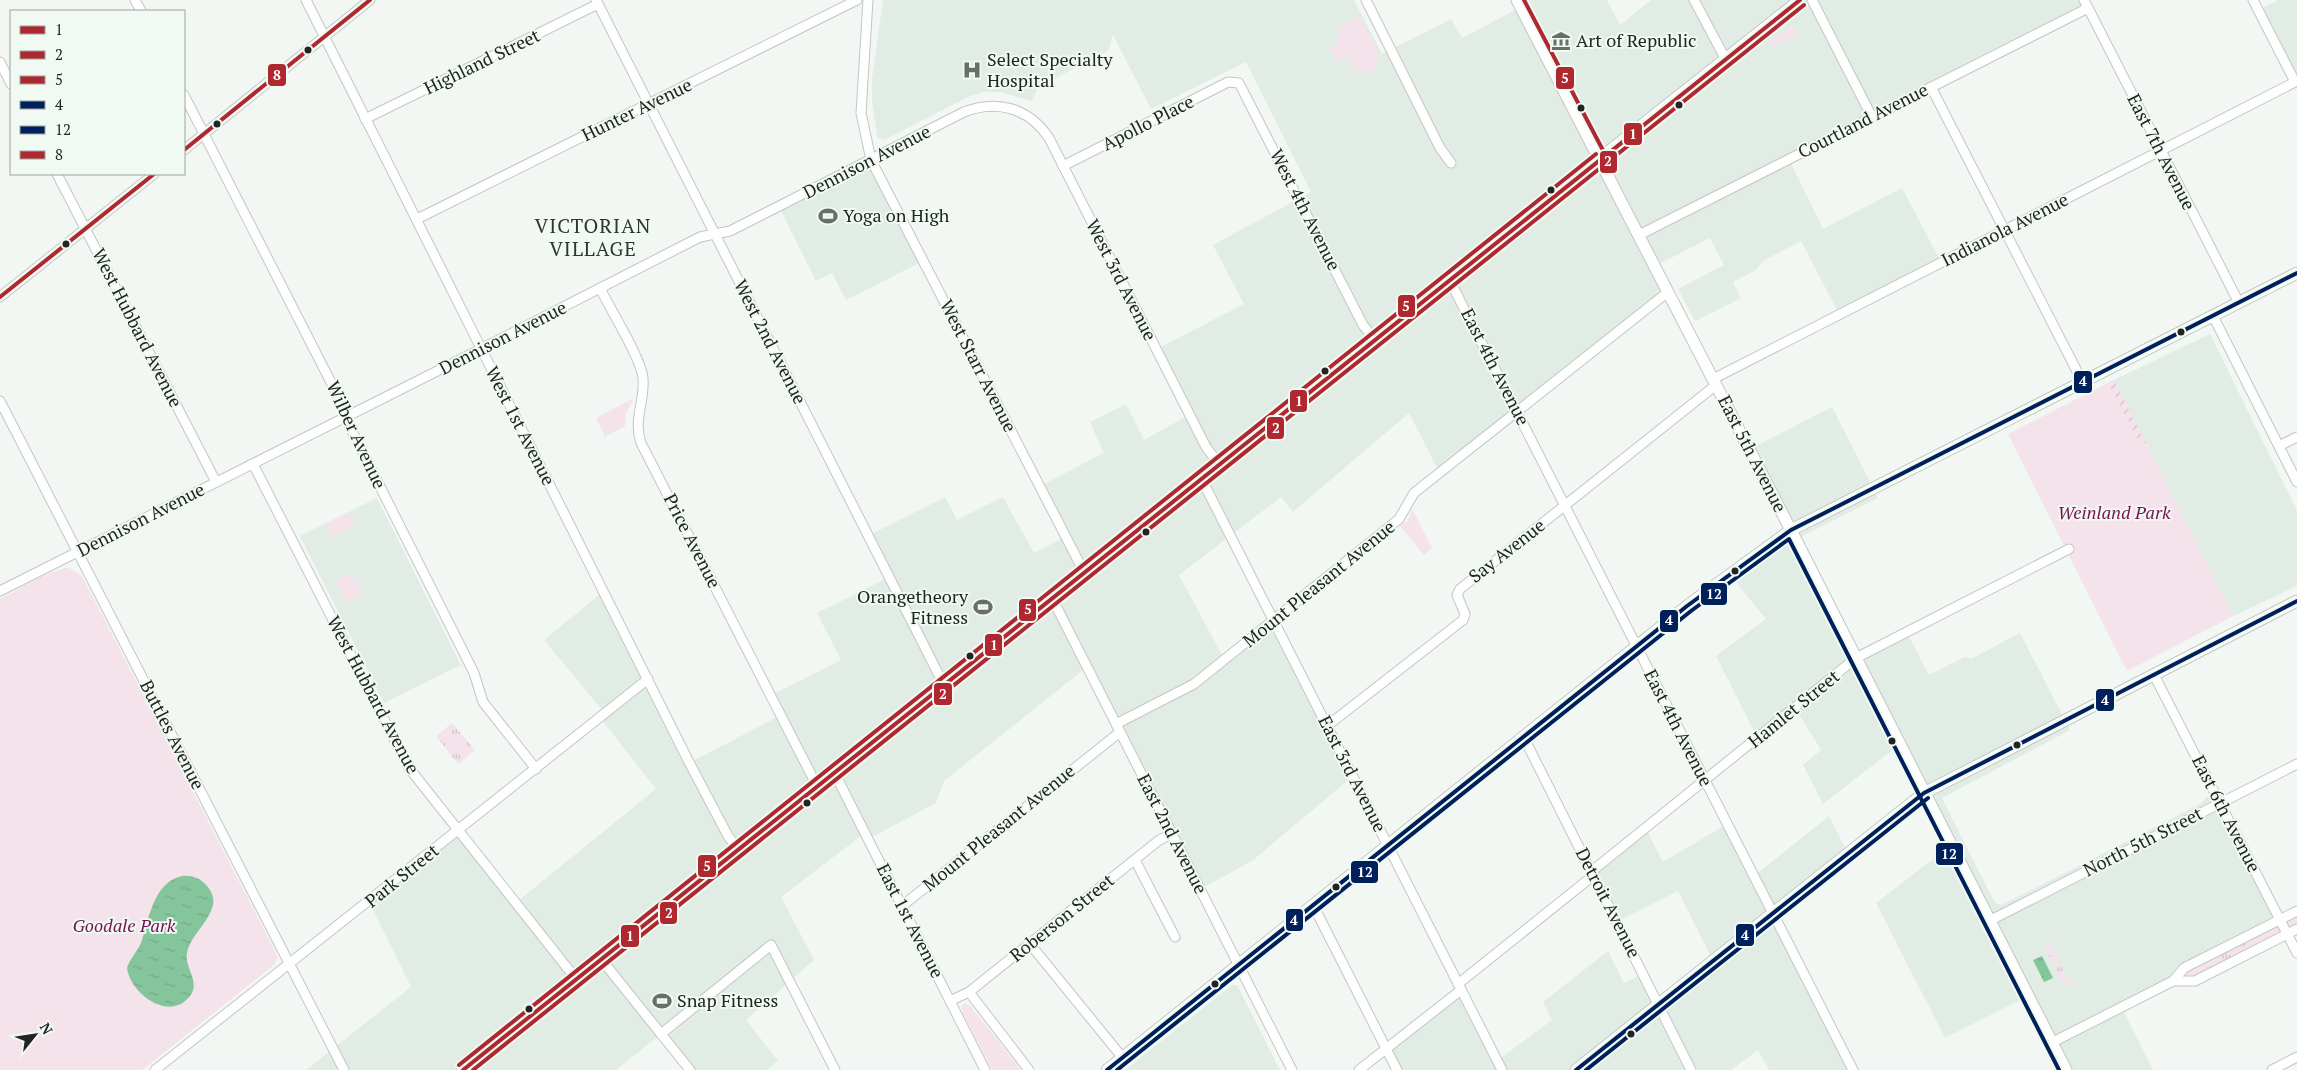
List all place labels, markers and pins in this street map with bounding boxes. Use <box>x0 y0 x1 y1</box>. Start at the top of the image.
place label: Art of Republic <box>1576 28 1696 52</box>
museum icon: Art of Republic <box>1550 30 1572 52</box>
unlabelled marker <box>303 45 313 55</box>
place label: Select Specialty Hospital <box>987 47 1113 92</box>
hospital icon: Select Specialty Hospital <box>961 59 983 81</box>
unlabelled marker <box>1674 100 1684 110</box>
unlabelled marker <box>1576 103 1586 113</box>
unlabelled marker <box>212 119 222 129</box>
unlabelled marker <box>1546 185 1556 195</box>
place label: Yoga on High <box>843 203 950 227</box>
sports icon: Yoga on High <box>817 205 839 227</box>
unlabelled marker <box>61 239 71 249</box>
unlabelled marker <box>2176 327 2186 337</box>
unlabelled marker <box>1320 366 1330 376</box>
unlabelled marker <box>1141 527 1151 537</box>
unlabelled marker <box>1730 566 1740 576</box>
place label: Orangetheory Fitness <box>857 584 969 629</box>
sports icon: Orangetheory Fitness <box>972 596 994 618</box>
unlabelled marker <box>965 651 975 661</box>
unlabelled marker <box>1887 736 1897 746</box>
unlabelled marker <box>2012 740 2022 750</box>
unlabelled marker <box>802 798 812 808</box>
unlabelled marker <box>1331 882 1341 892</box>
unlabelled marker <box>1210 979 1220 989</box>
place label: Snap Fitness <box>677 988 778 1012</box>
sports icon: Snap Fitness <box>651 990 673 1012</box>
unlabelled marker <box>524 1004 534 1014</box>
unlabelled marker <box>1626 1029 1636 1039</box>

